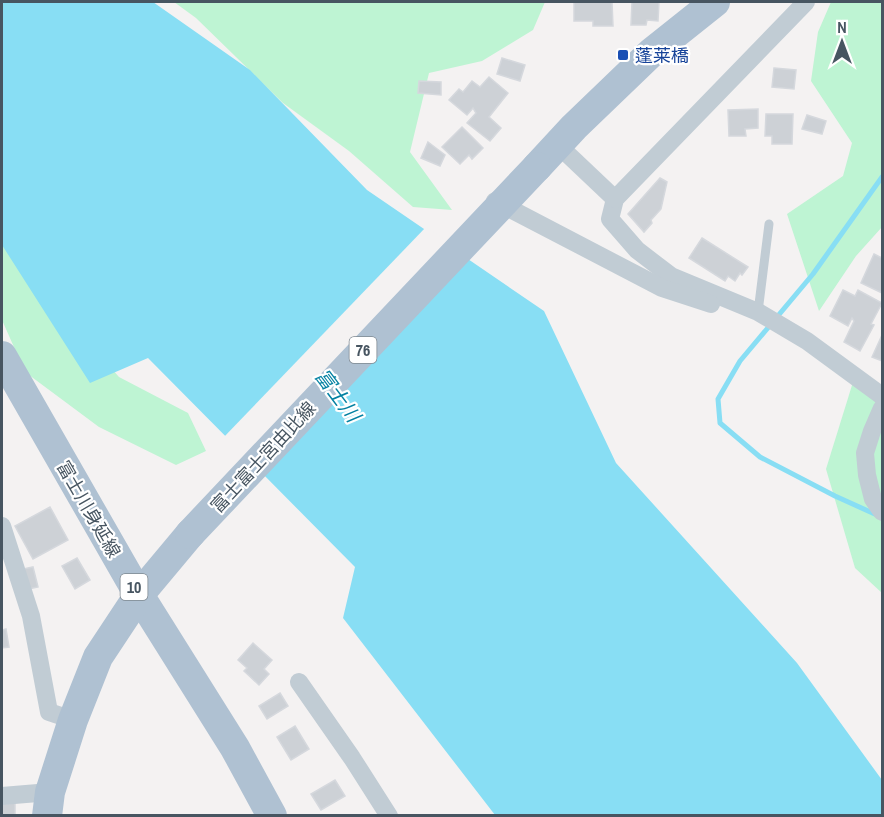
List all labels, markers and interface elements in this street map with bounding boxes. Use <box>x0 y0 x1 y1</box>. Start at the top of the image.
north arrow <box>812 12 872 72</box>
text: N <box>837 16 847 38</box>
place label: 蓬莱橋 <box>635 43 689 68</box>
marker: 蓬莱橋 <box>616 48 630 62</box>
road number: 76 <box>350 337 376 363</box>
water label: 富士川 <box>309 363 368 429</box>
street label: 富士富士宮由比線 <box>205 396 321 518</box>
street label: 富士川身延線 <box>51 456 127 562</box>
road number: 10 <box>120 574 148 600</box>

